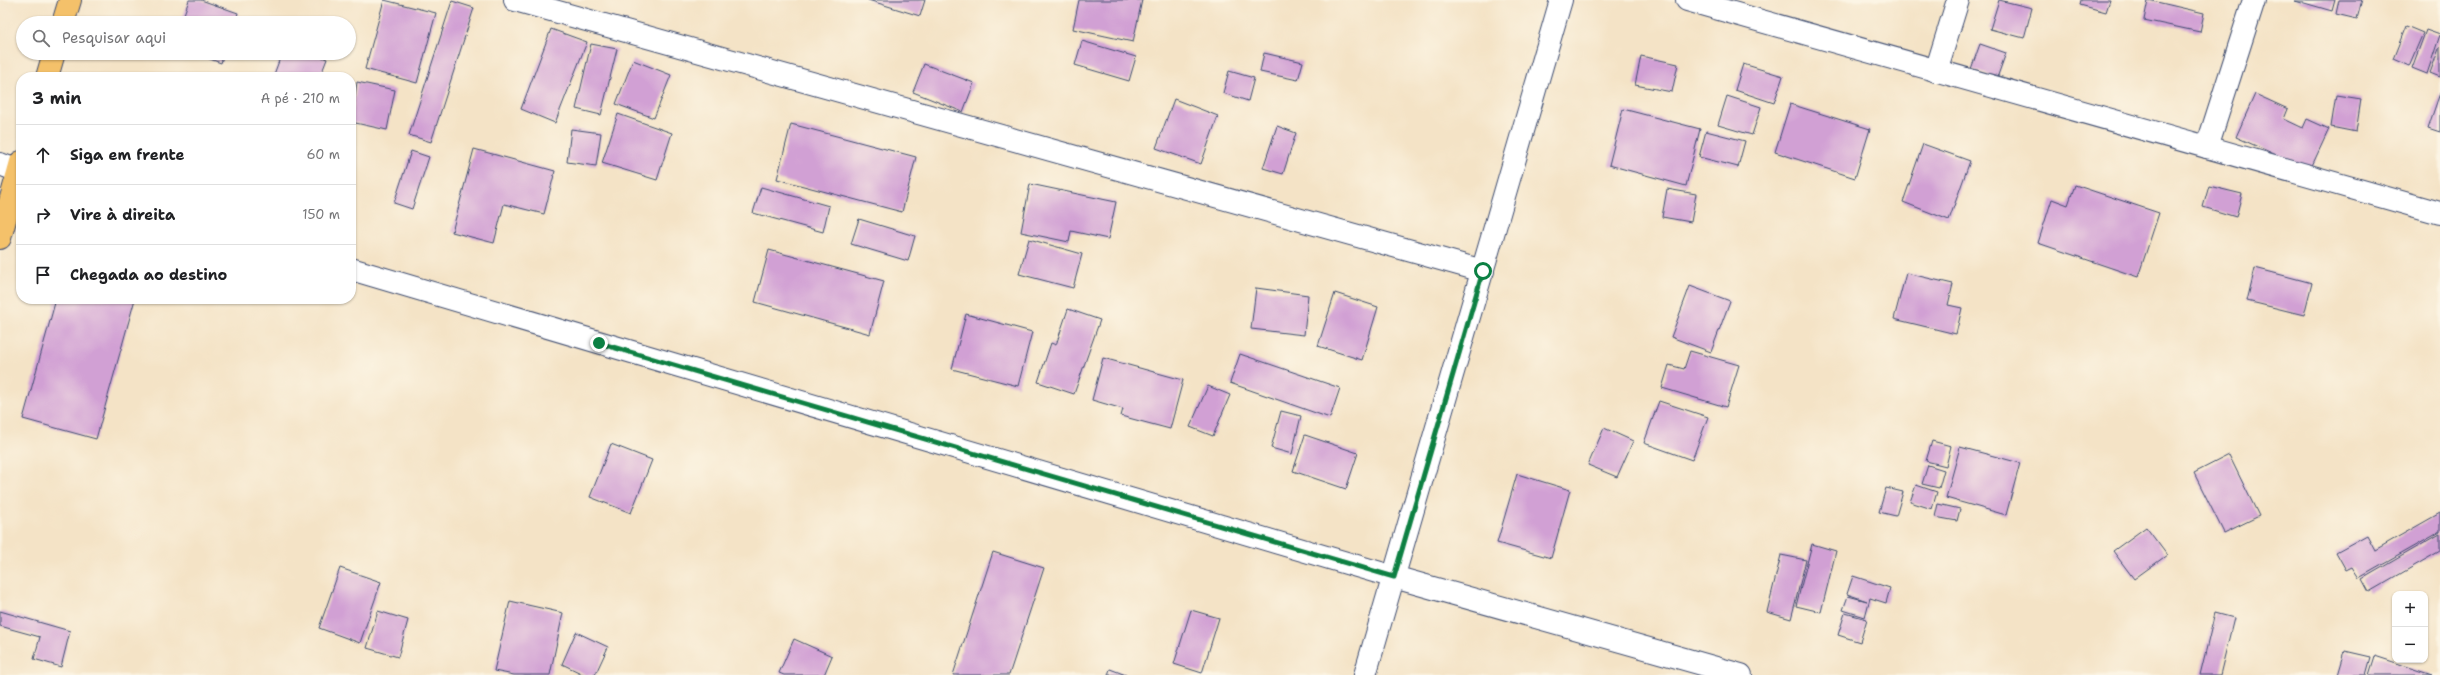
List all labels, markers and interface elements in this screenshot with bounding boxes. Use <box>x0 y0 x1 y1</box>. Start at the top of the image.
search box <box>16 16 356 60</box>
icon: search <box>30 27 52 49</box>
text: Pesquisar aqui <box>62 28 166 48</box>
text: 3 min <box>32 87 82 109</box>
text: A pé · 210 m <box>261 90 340 107</box>
icon: ahead <box>32 144 54 166</box>
text: Siga em frente <box>70 145 185 165</box>
text: 60 m <box>307 146 340 163</box>
icon: right <box>32 204 54 226</box>
text: Vire à direita <box>70 205 175 225</box>
text: 150 m <box>302 206 340 223</box>
route start <box>1474 262 1492 280</box>
icon: arrive <box>32 264 54 286</box>
text: Chegada ao destino <box>70 265 227 285</box>
route end <box>590 334 608 352</box>
map controls <box>2392 591 2428 663</box>
button: + <box>2392 591 2428 627</box>
button: − <box>2392 627 2428 663</box>

